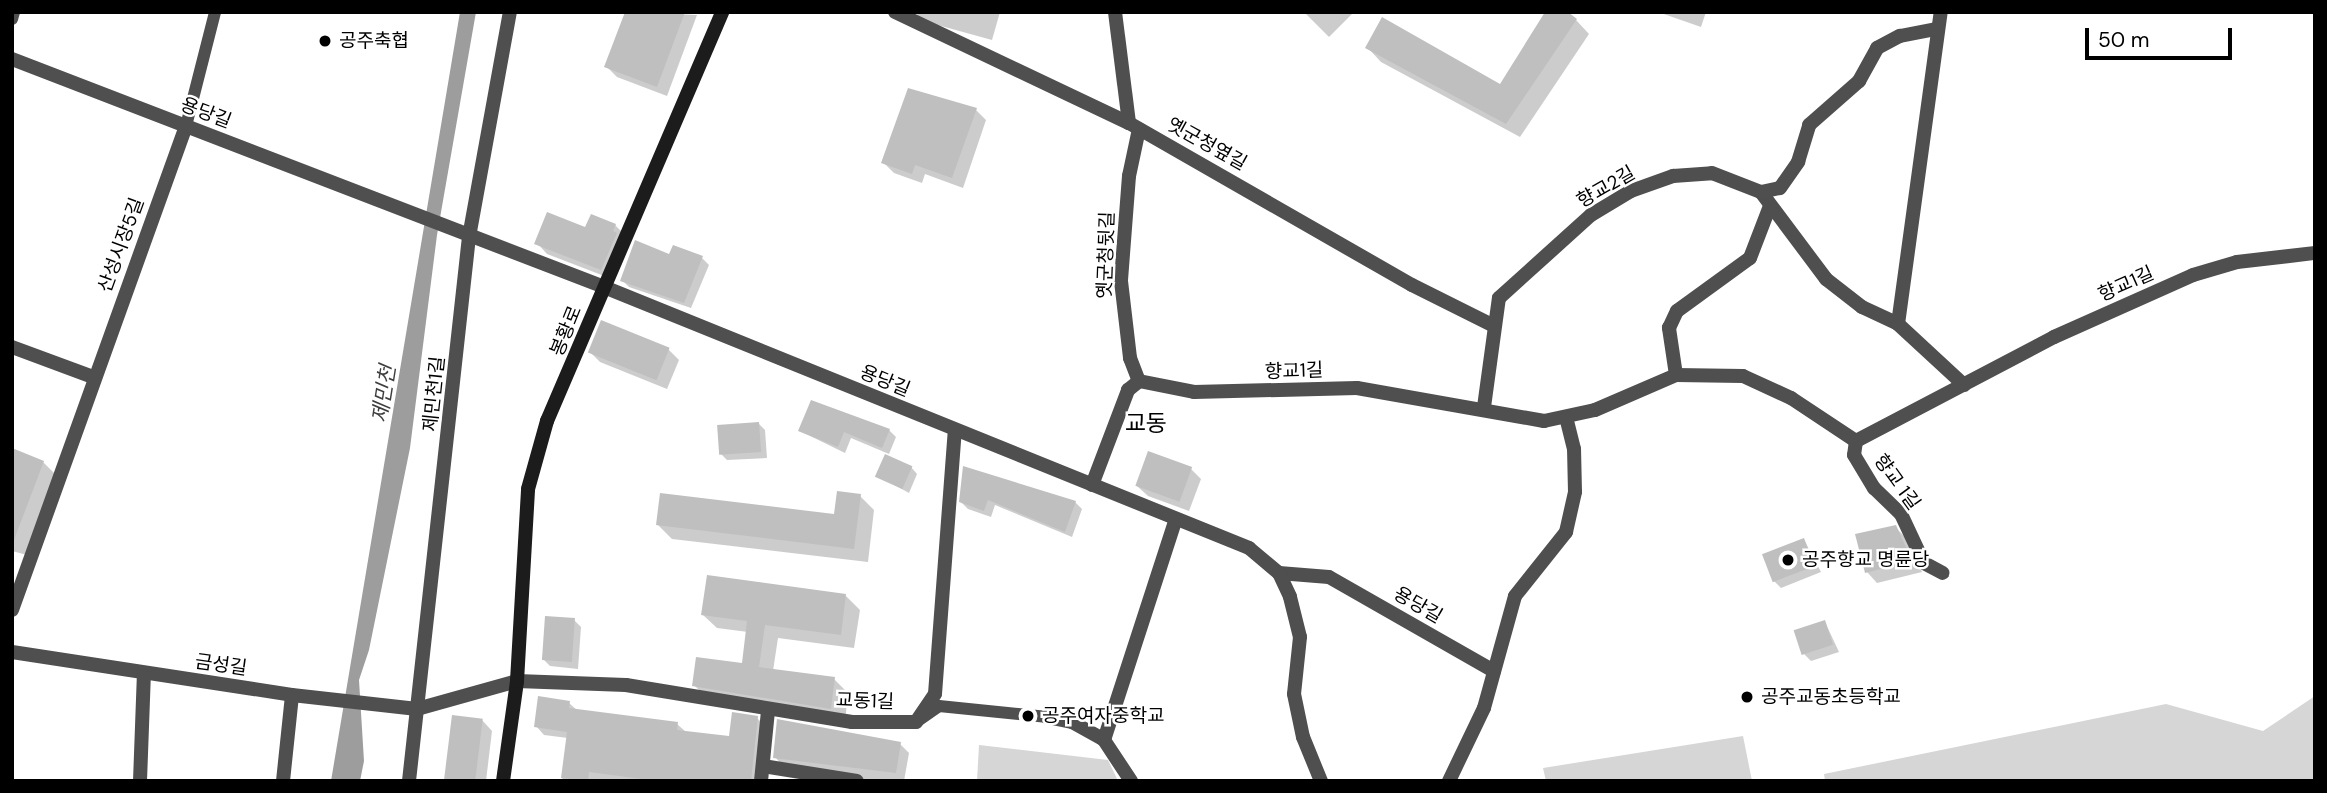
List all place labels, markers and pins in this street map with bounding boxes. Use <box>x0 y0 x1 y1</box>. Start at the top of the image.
place label: 공주축협 <box>339 30 409 52</box>
marker: 공주축협 <box>317 33 333 49</box>
place label: 공주향교 명륜당 <box>1802 549 1929 571</box>
marker: 공주향교 명륜당 <box>1780 552 1796 568</box>
place label: 공주교동초등학교 <box>1761 686 1901 708</box>
marker: 공주교동초등학교 <box>1739 689 1755 705</box>
place label: 공주여자중학교 <box>1042 705 1164 727</box>
marker: 공주여자중학교 <box>1020 708 1036 724</box>

